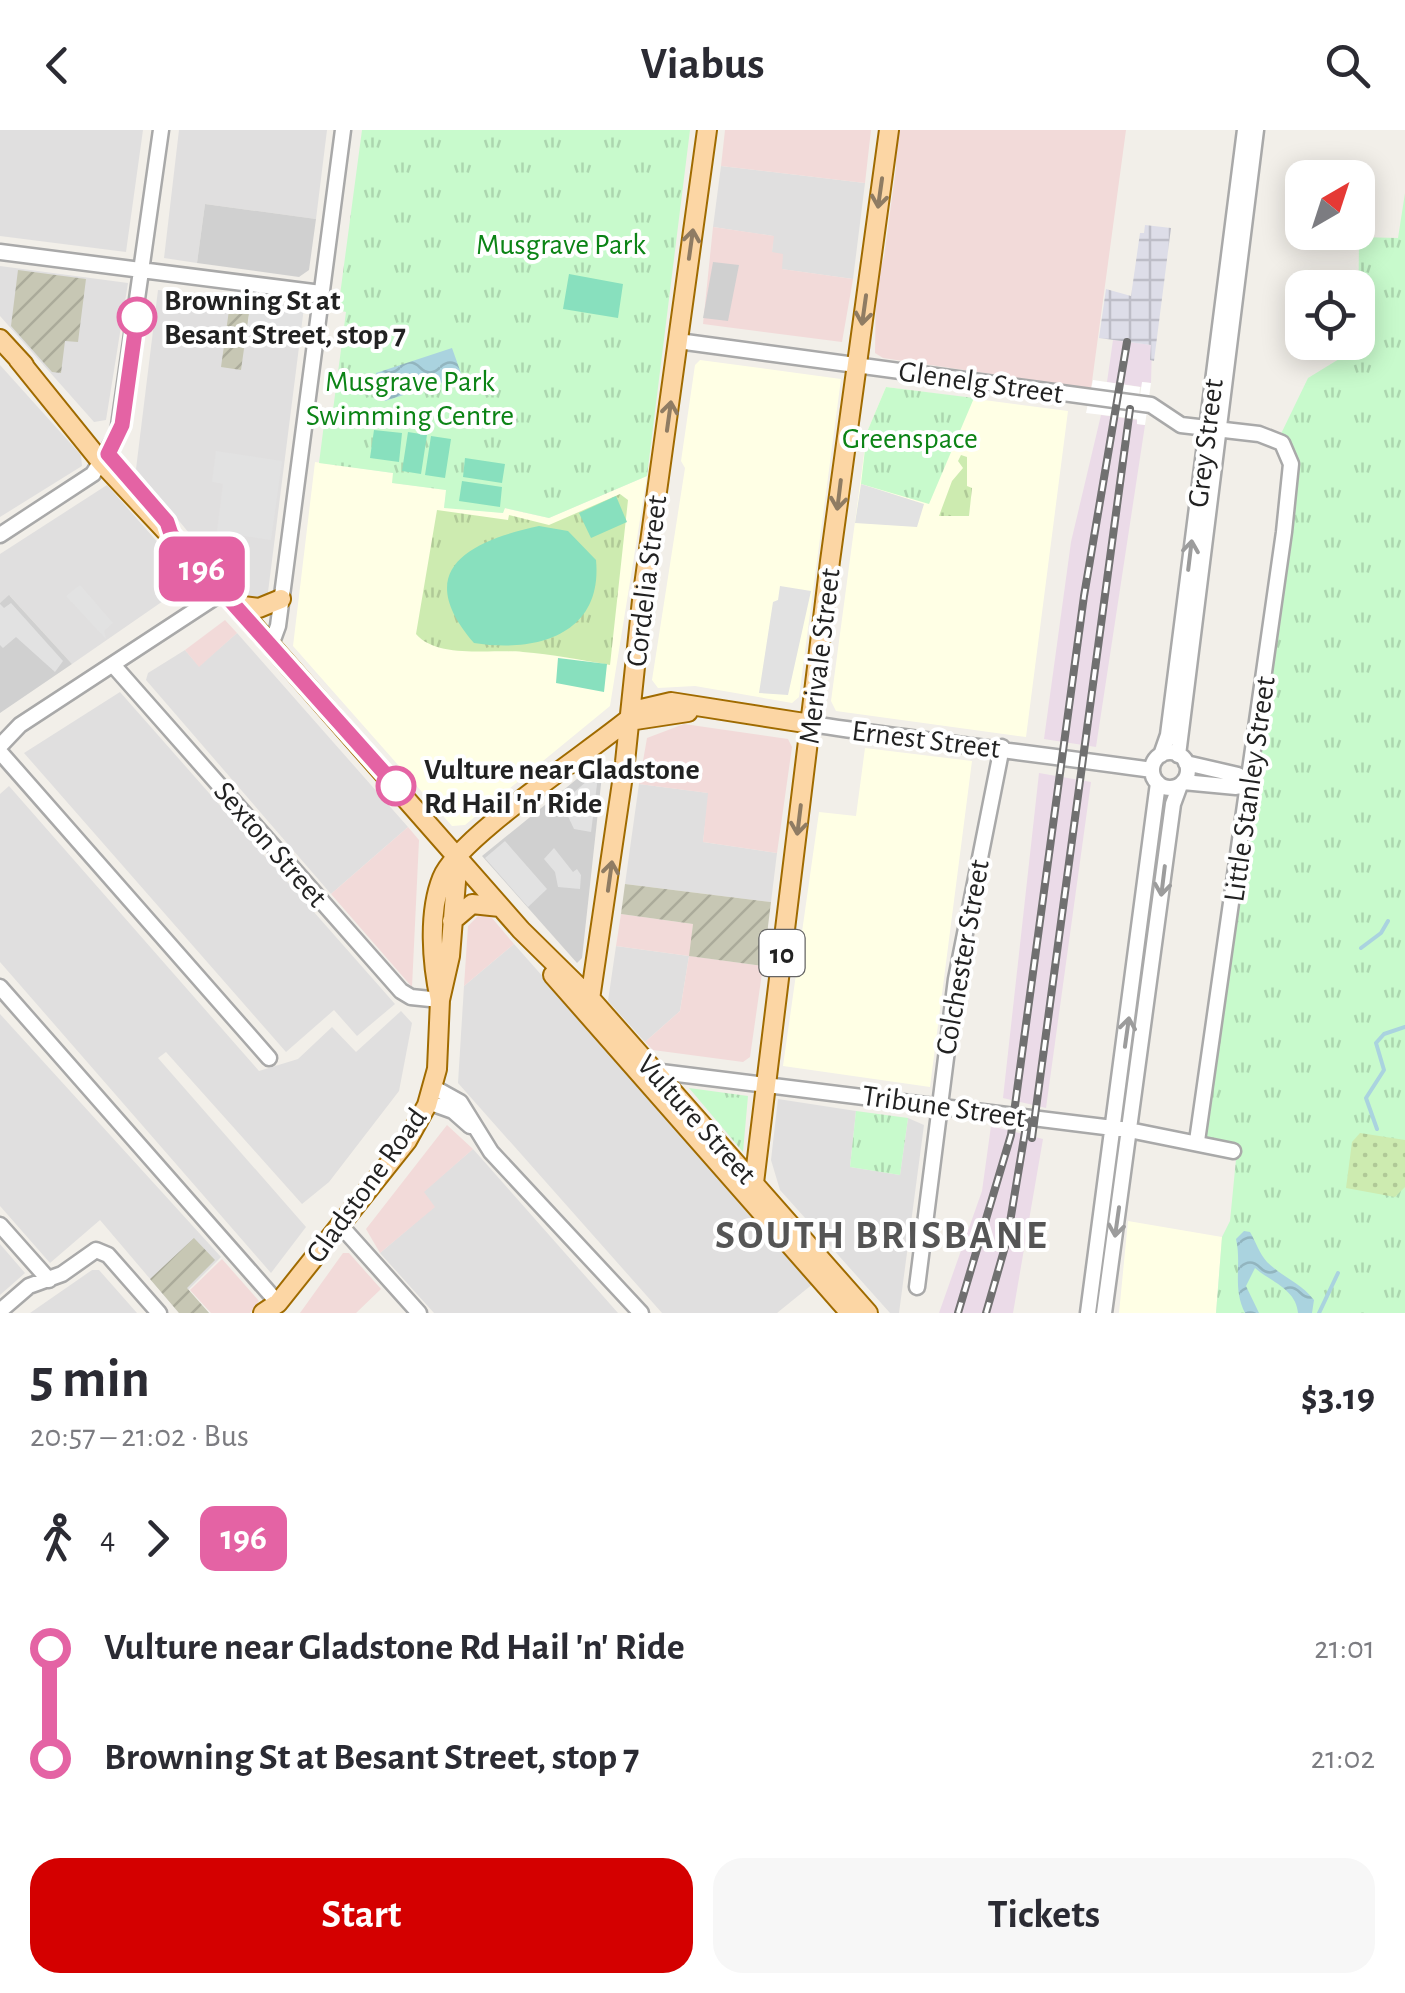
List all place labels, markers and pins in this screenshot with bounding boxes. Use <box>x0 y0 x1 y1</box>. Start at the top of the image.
place label: Browning St at Besant Street, stop 7 <box>164 286 406 350</box>
marker: Browning St at Besant Street, stop 7 <box>118 298 156 336</box>
place label: Vulture near Gladstone Rd Hail 'n' Ride <box>424 755 700 819</box>
marker: Vulture near Gladstone Rd Hail 'n' Ride <box>377 767 415 805</box>

